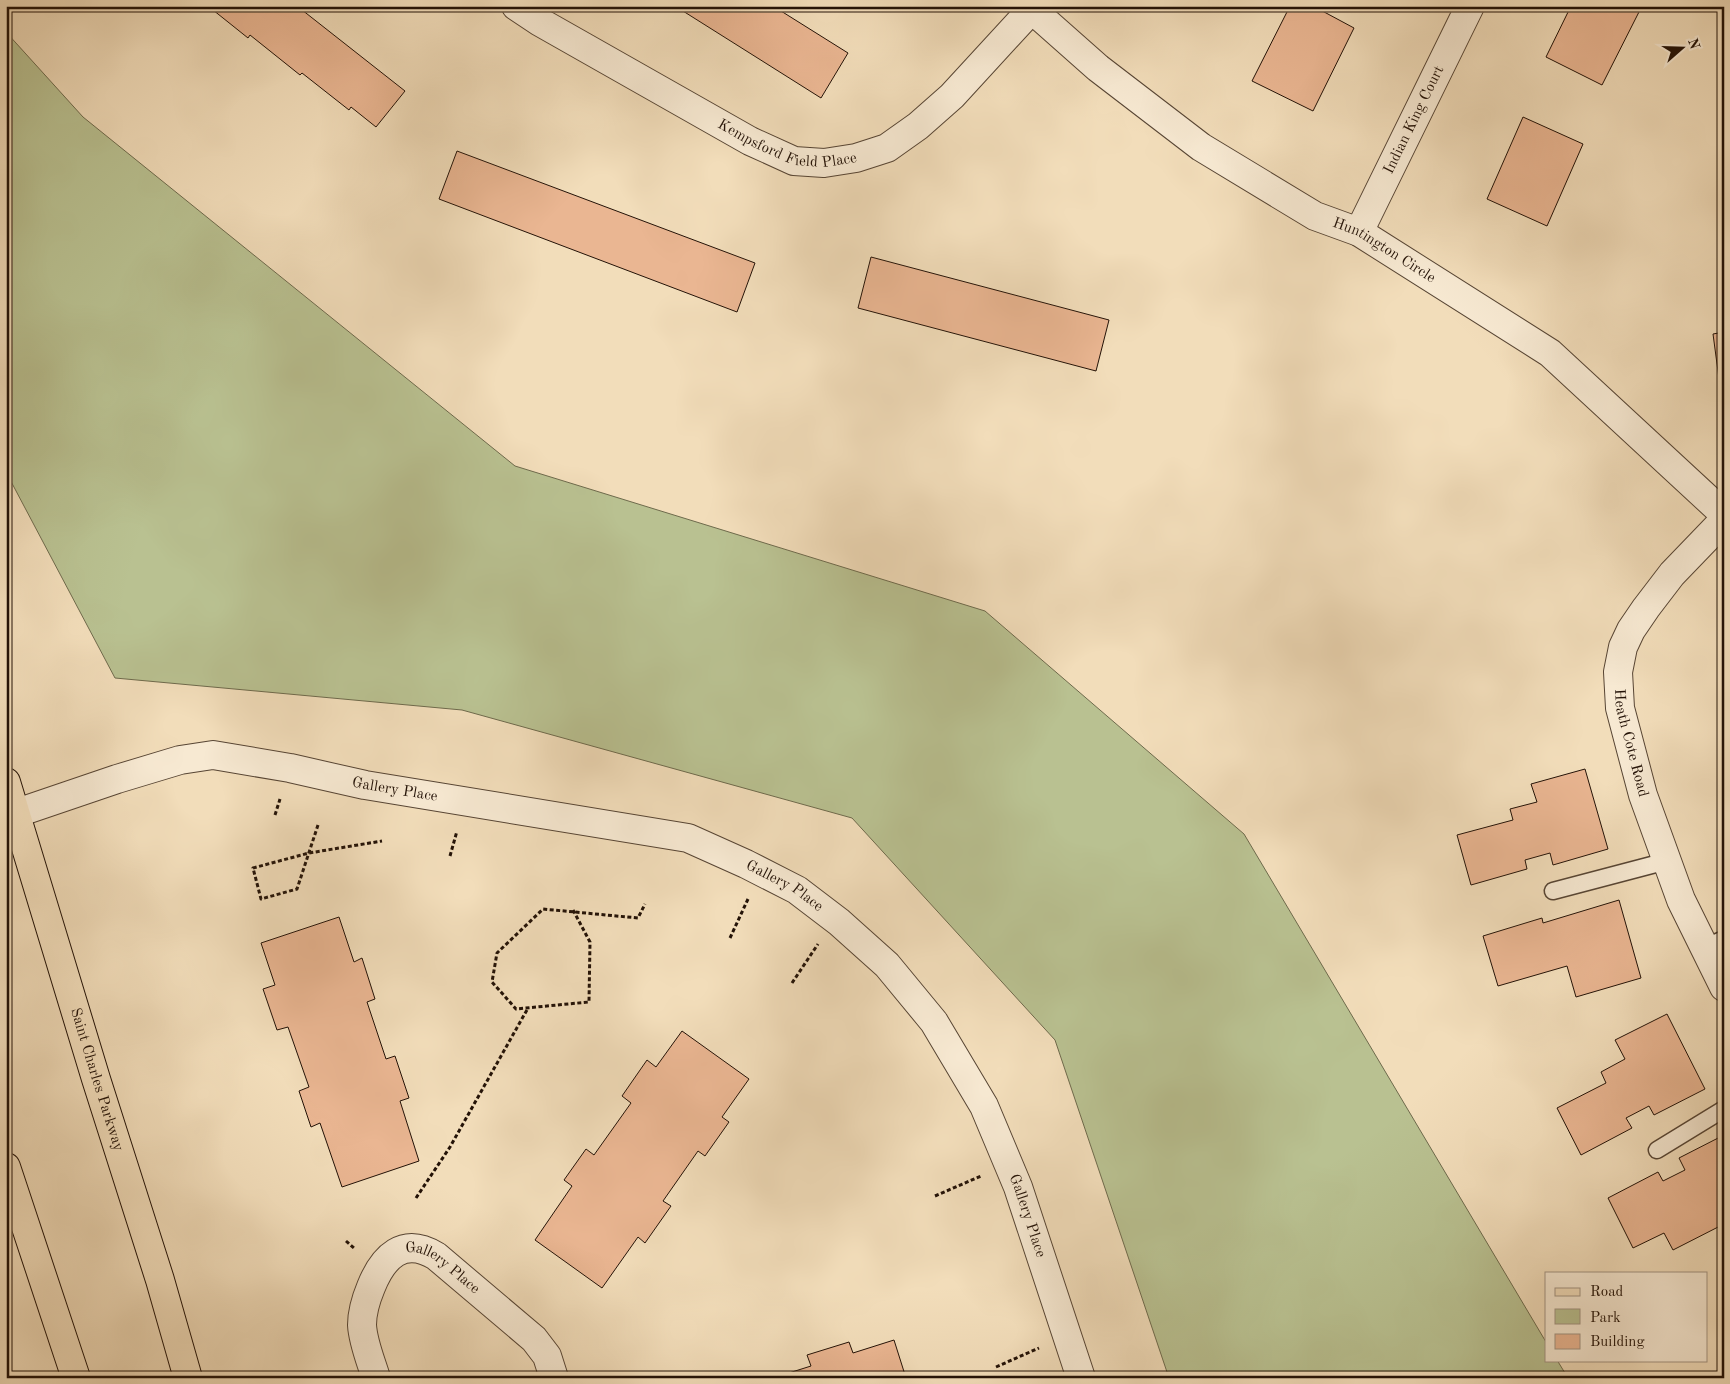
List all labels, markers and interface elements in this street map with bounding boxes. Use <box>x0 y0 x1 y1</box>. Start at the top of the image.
north arrow <box>1658 22 1708 72</box>
text: N <box>1685 36 1702 52</box>
street label: Indian King Court <box>1381 63 1447 176</box>
street label: Kempsford Field Place <box>715 117 858 171</box>
street label: Huntington Circle <box>1331 216 1438 286</box>
street label: Heath Cote Road <box>1611 688 1651 799</box>
street label: Gallery Place <box>351 775 439 804</box>
street label: Gallery Place <box>743 858 826 914</box>
street label: Saint Charles Parkway <box>67 1006 126 1153</box>
street label: Gallery Place <box>1006 1172 1048 1259</box>
street label: Gallery Place <box>405 1240 483 1297</box>
legend <box>1545 1272 1708 1362</box>
text: Road <box>1590 1285 1624 1300</box>
text: Park <box>1590 1311 1621 1326</box>
text: Building <box>1590 1335 1645 1350</box>

